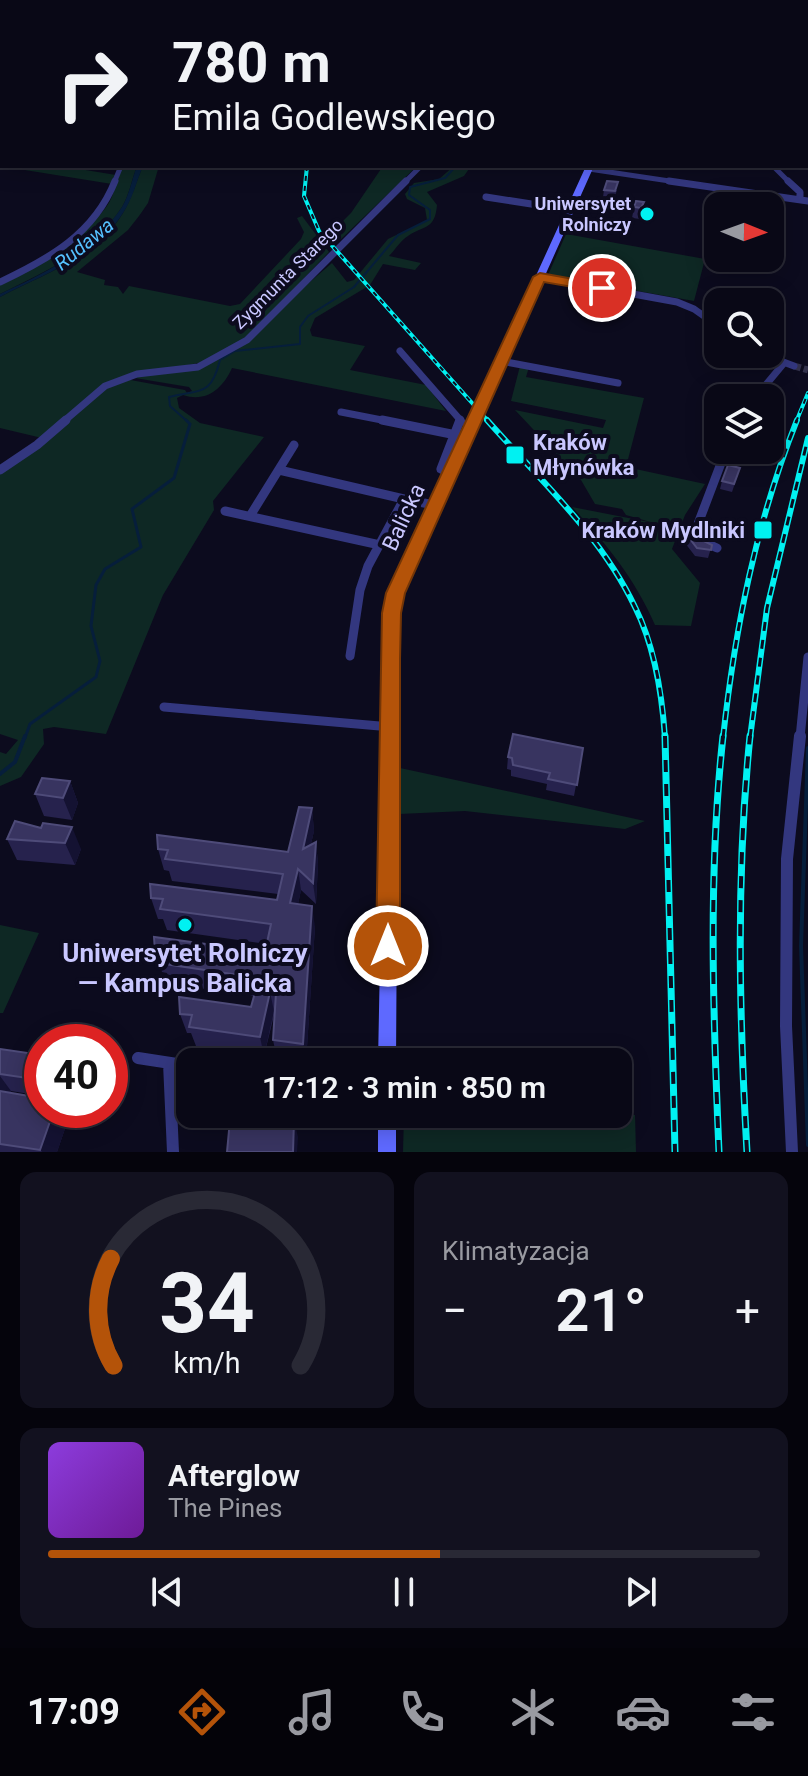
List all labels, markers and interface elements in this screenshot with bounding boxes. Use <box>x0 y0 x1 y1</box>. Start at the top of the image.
text: 780 m <box>172 30 331 96</box>
icon: right <box>40 32 144 136</box>
text: Emila Godlewskiego <box>172 97 496 139</box>
north arrow <box>704 192 784 272</box>
map controls <box>704 192 784 464</box>
place label: Uniwersytet Rolniczy <box>535 193 632 235</box>
marker: Uniwersytet Rolniczy <box>638 205 656 223</box>
water label: Rudawa <box>50 213 118 275</box>
street label: Zygmunta Starego <box>228 214 347 333</box>
pin <box>568 254 636 322</box>
icon: arrive <box>580 266 624 310</box>
button: search <box>704 288 784 368</box>
button: layers <box>704 384 784 464</box>
place label: Kraków Młynówka <box>533 430 635 480</box>
marker: Kraków Młynówka <box>504 444 526 466</box>
street label: Balicka <box>377 480 430 555</box>
place label: Kraków Mydlniki <box>582 518 745 543</box>
marker: Kraków Mydlniki <box>752 519 774 541</box>
position arrow <box>346 904 430 988</box>
marker: Uniwersytet Rolniczy — Kampus Balicka <box>176 916 194 934</box>
place label: Uniwersytet Rolniczy — Kampus Balicka <box>62 938 309 998</box>
speed limit sign: 40 <box>24 1024 128 1128</box>
text: 17:12 · 3 min · 850 m <box>262 1070 546 1105</box>
text: Klimatyzacja <box>442 1236 590 1266</box>
text: 34 <box>159 1255 255 1352</box>
text: 21° <box>555 1275 647 1346</box>
text: − <box>442 1285 467 1337</box>
text: + <box>735 1285 760 1337</box>
text: km/h <box>173 1346 241 1380</box>
text: Afterglow <box>168 1458 300 1493</box>
text: The Pines <box>168 1493 282 1523</box>
icon: previous <box>145 1570 189 1614</box>
icon: pause <box>382 1570 426 1614</box>
icon: next <box>619 1570 663 1614</box>
icon: directions <box>174 1684 230 1740</box>
icon: music <box>284 1684 340 1740</box>
icon: phone <box>394 1684 450 1740</box>
icon: climate <box>505 1684 561 1740</box>
icon: car <box>615 1684 671 1740</box>
icon: filters <box>725 1684 781 1740</box>
text: 17:09 <box>27 1691 120 1733</box>

